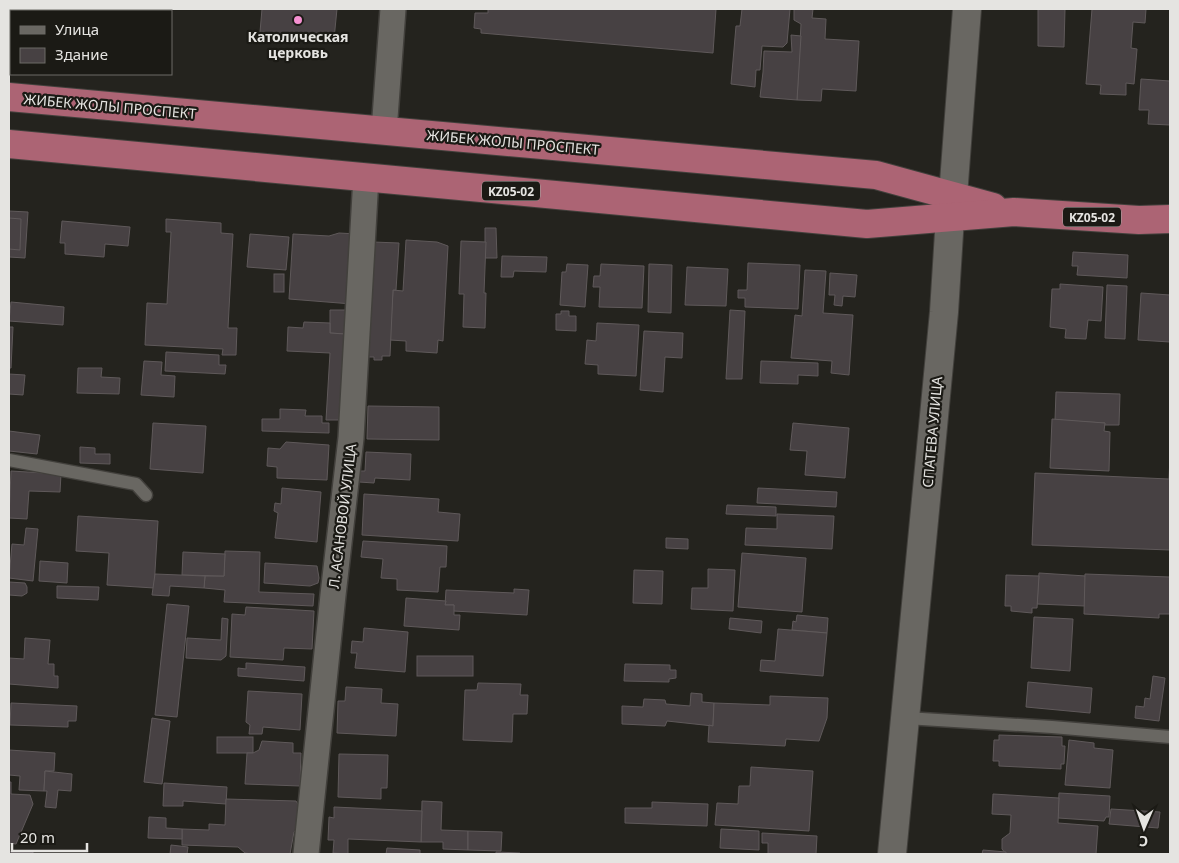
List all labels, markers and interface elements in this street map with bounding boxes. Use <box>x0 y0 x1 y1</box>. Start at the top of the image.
legend <box>10 10 172 75</box>
marker: Католическая церковь <box>292 14 304 26</box>
text: Улица <box>55 19 99 39</box>
place label: Католическая церковь <box>247 27 349 62</box>
text: Здание <box>55 44 108 64</box>
street label: ЖИБЕК ЖОЛЫ ПРОСПЕКТ <box>23 89 197 123</box>
street label: ЖИБЕК ЖОЛЫ ПРОСПЕКТ <box>426 125 600 159</box>
road number: KZ05-02 <box>482 182 540 200</box>
road number: KZ05-02 <box>1063 208 1121 226</box>
street label: СПАТЕВА УЛИЦА <box>918 376 946 488</box>
street label: Л. АСАНОВОЙ УЛИЦА <box>324 442 360 589</box>
north arrow <box>1119 803 1169 853</box>
scale bar <box>12 820 88 852</box>
text: 20 m <box>20 827 55 847</box>
text: С <box>1139 832 1148 851</box>

